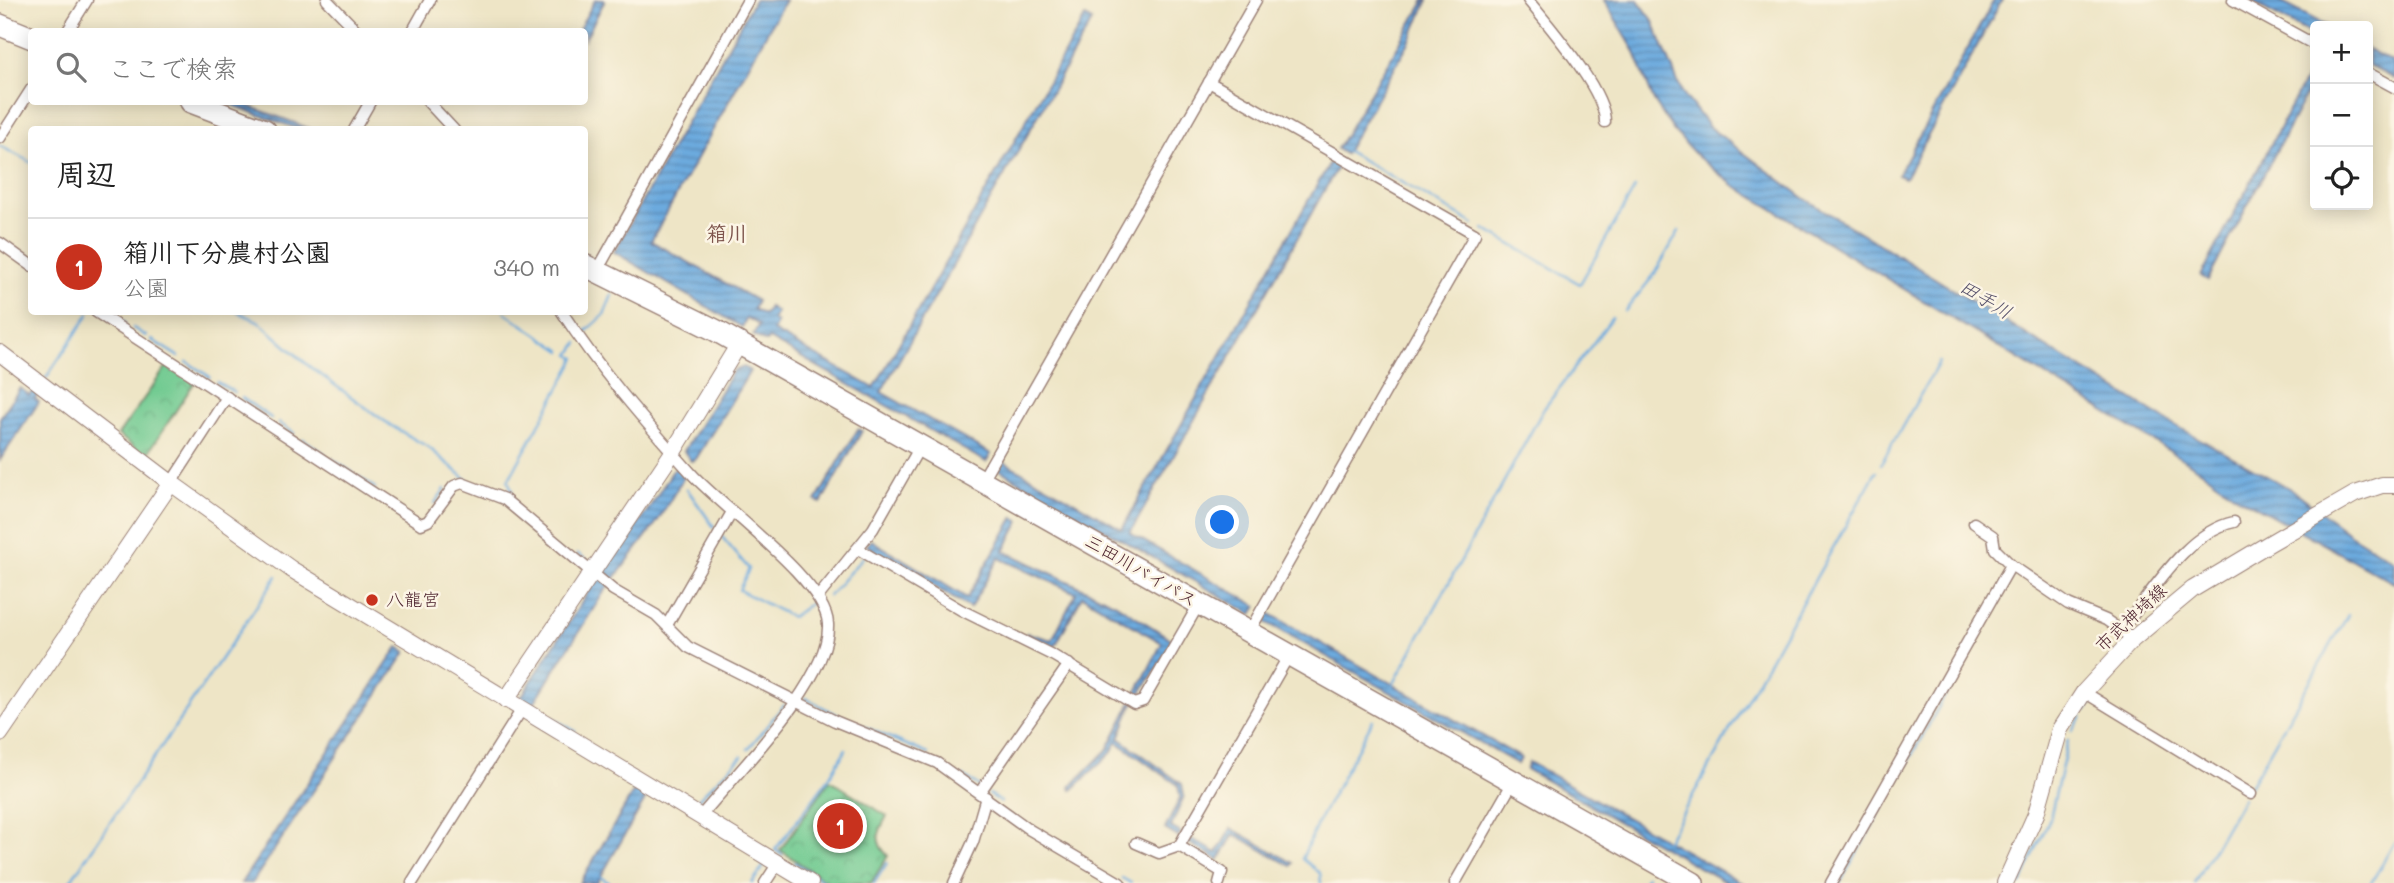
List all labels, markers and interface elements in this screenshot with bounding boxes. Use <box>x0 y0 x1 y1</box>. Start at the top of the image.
map controls <box>2310 21 2373 210</box>
button: + <box>2310 21 2373 84</box>
search box <box>28 28 588 105</box>
icon: search <box>52 48 90 86</box>
text: ここで検索 <box>108 51 238 85</box>
button: − <box>2310 84 2373 147</box>
button: locate <box>2310 147 2373 210</box>
text: 周辺 <box>56 153 116 193</box>
district label: 箱川 <box>706 219 748 246</box>
text: 箱川下分農村公園 <box>123 235 331 269</box>
text: 1 <box>74 252 84 282</box>
text: 340 m <box>493 252 560 282</box>
text: 公園 <box>123 272 169 302</box>
water label: 田手川 <box>1955 273 2017 324</box>
your location <box>1205 505 1239 539</box>
street label: 三田川バイパス <box>1081 528 1202 612</box>
street label: 市武神埼線 <box>2089 578 2171 657</box>
place label: 八龍宮 <box>386 587 440 611</box>
marker: 八龍宮 <box>364 592 380 608</box>
pin: 1 <box>817 800 863 852</box>

